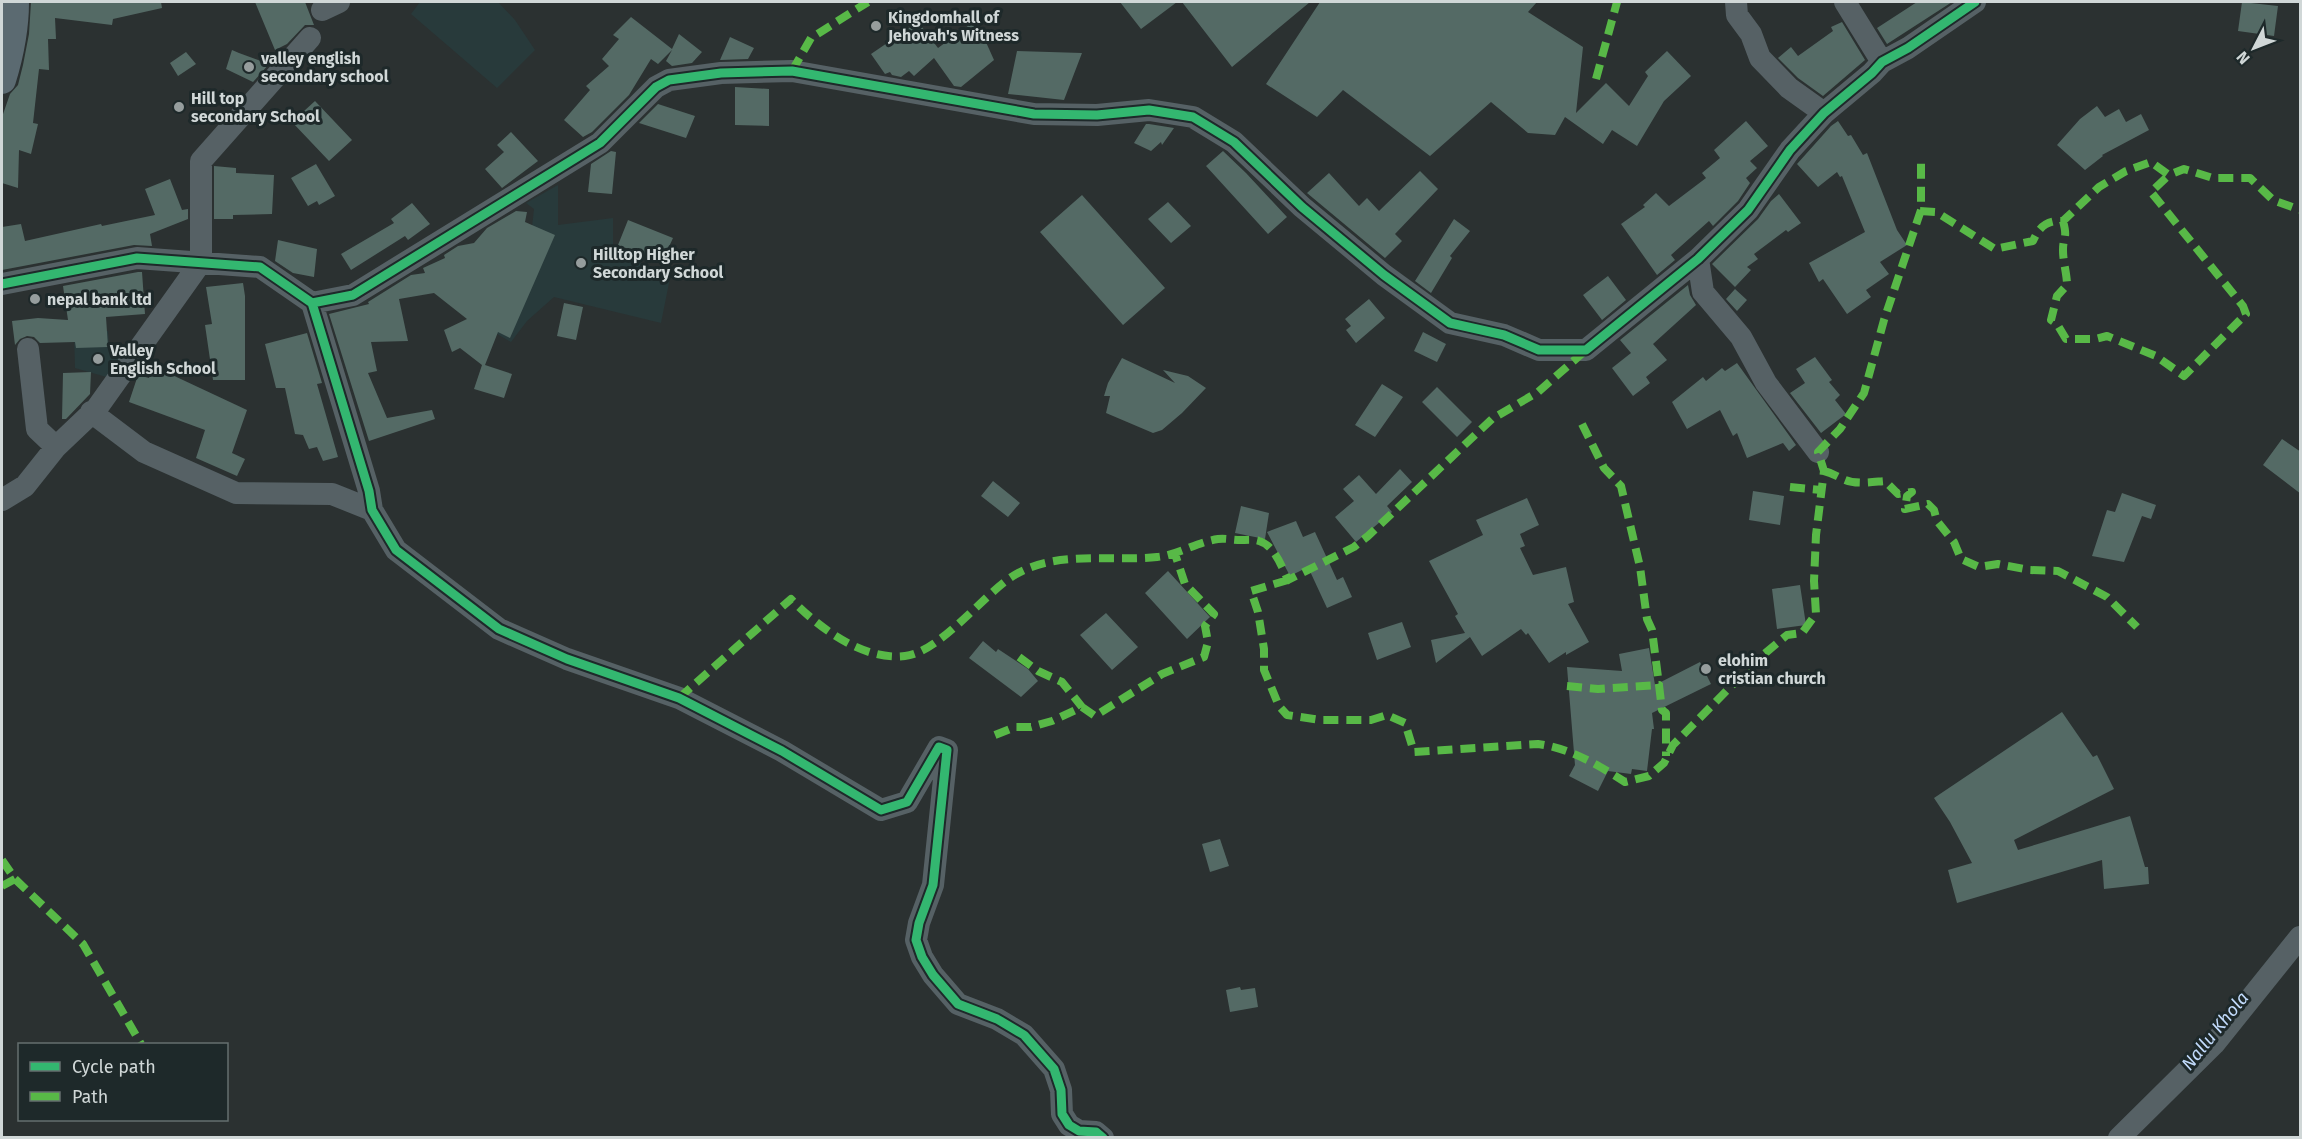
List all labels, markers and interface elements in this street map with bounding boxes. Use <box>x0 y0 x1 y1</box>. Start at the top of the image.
place label: Kingdomhall of Jehovah's Witness <box>887 8 1019 45</box>
north arrow <box>2224 18 2284 78</box>
marker: Kingdomhall of Jehovah's Witness <box>869 19 883 33</box>
text: N <box>2233 47 2254 68</box>
place label: valley english secondary school <box>260 49 389 86</box>
marker: valley english secondary school <box>242 60 256 74</box>
place label: Hill top secondary School <box>191 89 320 126</box>
marker: Hill top secondary School <box>172 100 186 114</box>
place label: Hilltop Higher Secondary School <box>593 245 724 282</box>
marker: Hilltop Higher Secondary School <box>574 256 588 270</box>
place label: nepal bank ltd <box>47 290 152 309</box>
marker: nepal bank ltd <box>28 292 42 306</box>
place label: Valley English School <box>109 341 216 378</box>
marker: Valley English School <box>91 352 105 366</box>
place label: elohim cristian church <box>1718 651 1826 688</box>
marker: elohim cristian church <box>1699 662 1713 676</box>
water label: Nallu Khola <box>2177 987 2253 1075</box>
legend <box>18 1043 228 1121</box>
text: Cycle path <box>72 1056 156 1078</box>
text: Path <box>72 1086 108 1108</box>

